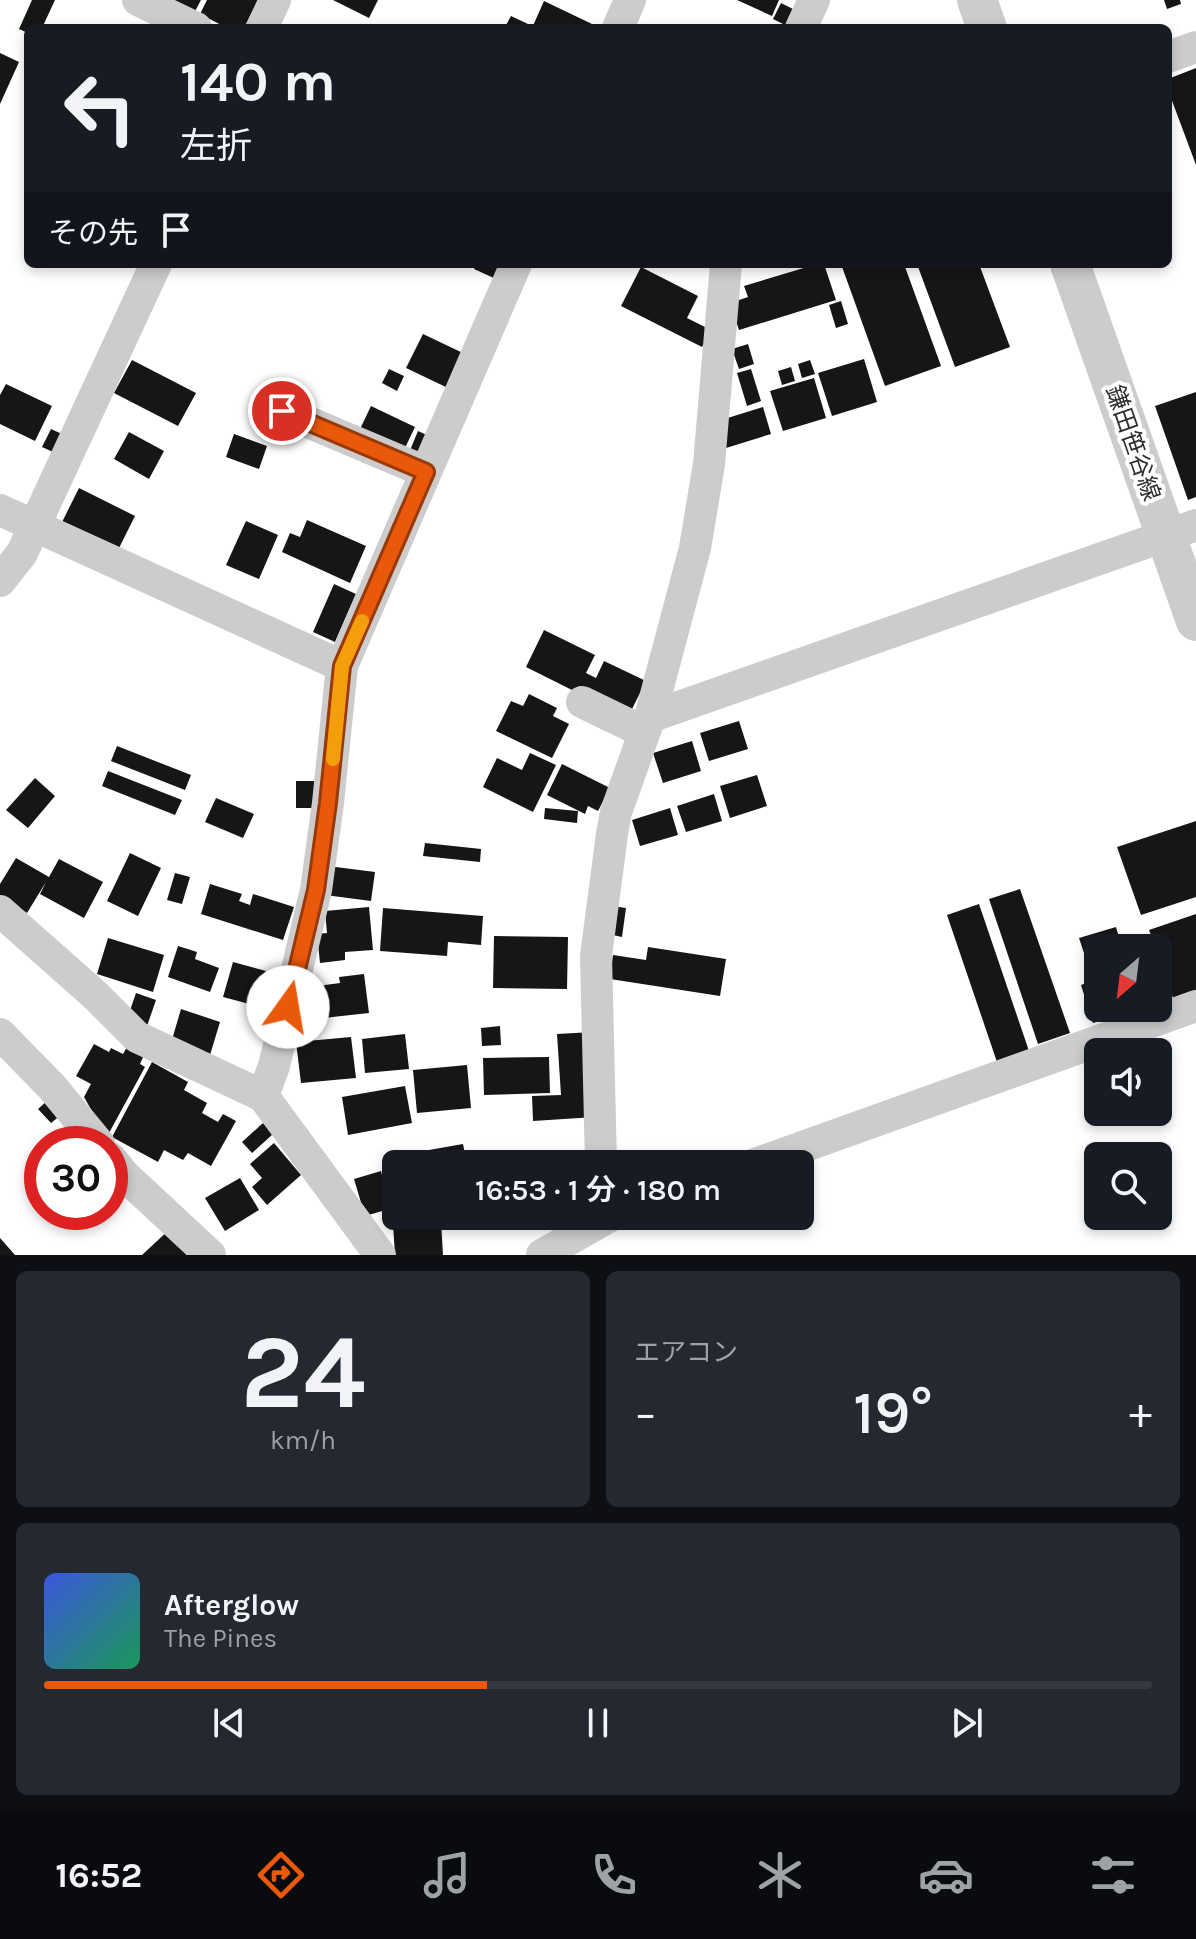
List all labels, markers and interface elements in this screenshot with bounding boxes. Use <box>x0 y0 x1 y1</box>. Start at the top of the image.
text: 140 m <box>180 49 336 114</box>
icon: left <box>48 56 152 160</box>
text: 左折 <box>180 125 252 167</box>
icon: arrive <box>154 208 198 252</box>
text: その先 <box>48 215 138 251</box>
pin <box>248 377 316 445</box>
street label: 鎌田笹谷線 <box>1100 382 1166 504</box>
icon: arrive <box>260 389 304 433</box>
north arrow <box>1084 934 1172 1022</box>
map controls <box>1084 934 1172 1230</box>
position arrow <box>246 965 330 1049</box>
button: sound <box>1084 1038 1172 1126</box>
speed limit sign: 30 <box>24 1126 128 1230</box>
button: search <box>1084 1142 1172 1230</box>
text: 16:53 · 1 分 · 180 m <box>475 1172 721 1208</box>
text: 24 <box>241 1312 365 1433</box>
text: エアコン <box>634 1337 738 1368</box>
text: 19° <box>853 1378 933 1448</box>
text: − <box>634 1388 657 1439</box>
text: + <box>1129 1388 1152 1439</box>
text: km/h <box>270 1425 336 1456</box>
text: Afterglow <box>164 1587 299 1623</box>
text: The Pines <box>164 1623 277 1654</box>
icon: previous <box>207 1701 251 1745</box>
icon: pause <box>576 1701 620 1745</box>
icon: next <box>945 1701 989 1745</box>
icon: directions <box>253 1847 309 1903</box>
icon: music <box>419 1847 475 1903</box>
icon: phone <box>586 1847 642 1903</box>
icon: climate <box>752 1847 808 1903</box>
icon: car <box>918 1847 974 1903</box>
icon: filters <box>1085 1847 1141 1903</box>
text: 16:52 <box>55 1854 142 1896</box>

